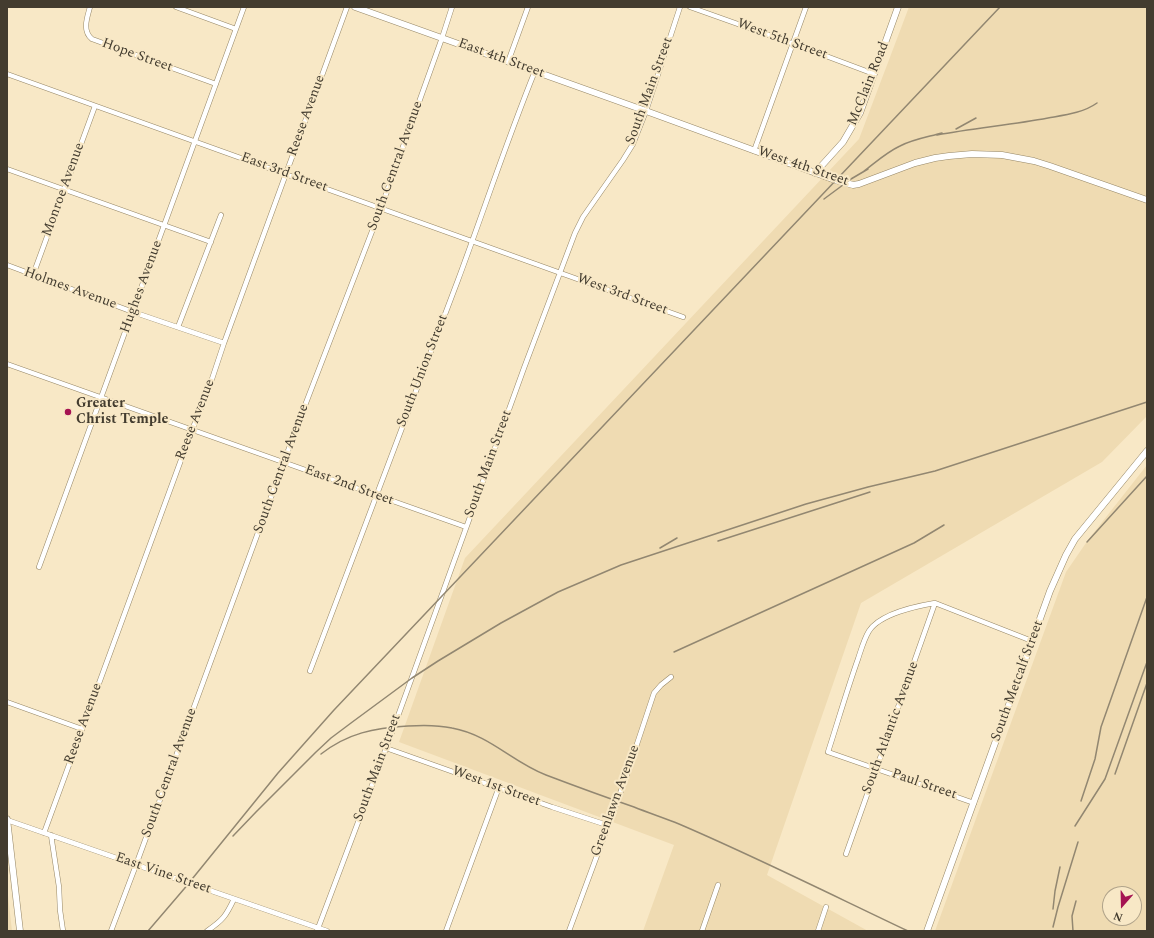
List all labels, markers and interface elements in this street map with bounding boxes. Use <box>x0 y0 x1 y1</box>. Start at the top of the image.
street label: West 5th Street <box>735 16 829 64</box>
street label: Hope Street <box>99 35 175 77</box>
street label: South Main Street <box>623 35 677 147</box>
street label: East 4th Street <box>456 36 546 82</box>
street label: McClain Road <box>845 40 893 128</box>
street label: Reese Avenue <box>285 73 329 159</box>
street label: South Central Avenue <box>365 99 427 233</box>
street label: Monroe Avenue <box>39 141 89 239</box>
street label: West 4th Street <box>755 144 851 190</box>
street label: East 3rd Street <box>238 150 330 196</box>
street label: Hughes Avenue <box>117 238 167 336</box>
street label: Holmes Avenue <box>21 264 119 314</box>
street label: West 3rd Street <box>574 271 670 319</box>
street label: South Union Street <box>394 312 452 430</box>
street label: Reese Avenue <box>173 377 219 463</box>
place label: Greater Christ Temple <box>76 396 169 428</box>
street label: South Central Avenue <box>251 402 313 536</box>
marker: Greater Christ Temple <box>63 407 73 417</box>
street label: South Main Street <box>462 408 516 520</box>
street label: East 2nd Street <box>302 462 396 510</box>
street label: South Metcalf Street <box>988 618 1048 744</box>
street label: South Atlantic Avenue <box>859 660 923 796</box>
street label: Reese Avenue <box>62 681 106 767</box>
street label: South Central Avenue <box>139 706 201 840</box>
street label: South Main Street <box>351 712 405 824</box>
street label: Greenlawn Avenue <box>588 743 644 859</box>
street label: West 1st Street <box>450 763 542 811</box>
street label: Paul Street <box>889 766 959 804</box>
street label: East Vine Street <box>113 850 213 898</box>
north arrow <box>1102 886 1142 926</box>
text: N <box>1111 907 1125 926</box>

